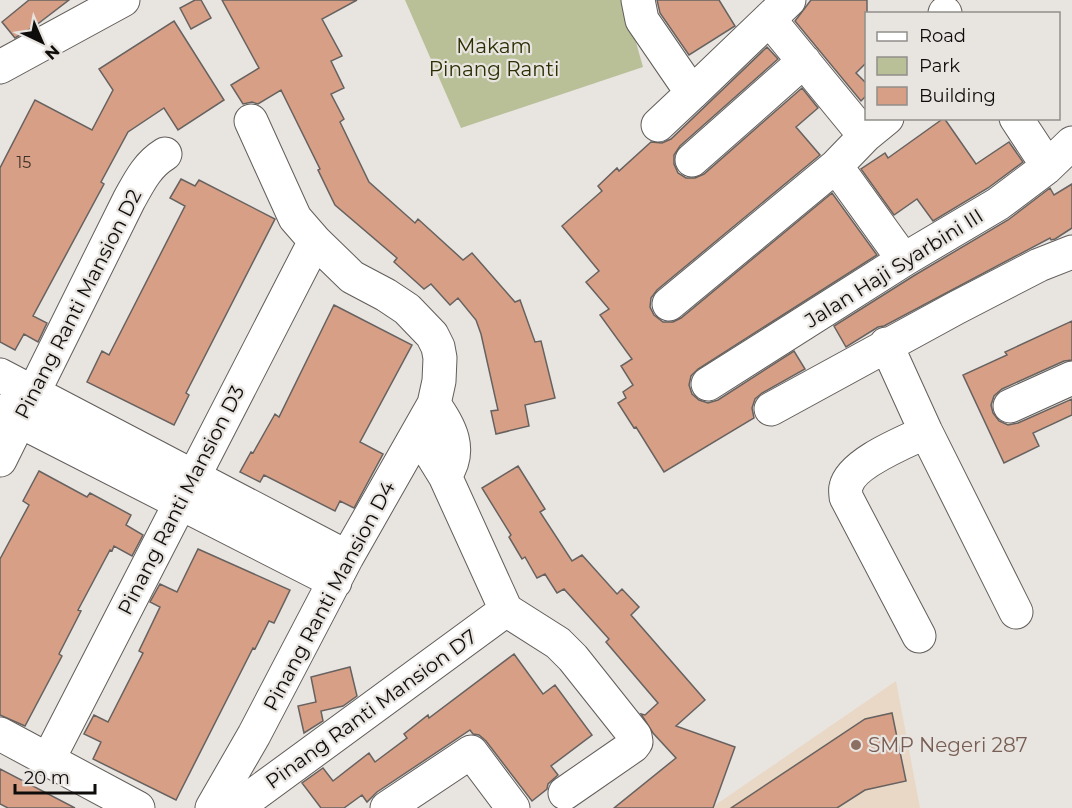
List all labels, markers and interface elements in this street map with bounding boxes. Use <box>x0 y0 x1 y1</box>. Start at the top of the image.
north arrow <box>12 12 72 72</box>
legend <box>865 12 1060 120</box>
text: Road <box>919 25 966 47</box>
park label: Makam Pinang Ranti <box>429 34 559 81</box>
text: N <box>41 41 63 64</box>
text: Park <box>919 55 960 77</box>
text: Building <box>919 85 996 107</box>
house number: 15 <box>17 153 31 172</box>
street label: Pinang Ranti Mansion D2 <box>10 185 146 423</box>
street label: Jalan Haji Syarbini III <box>800 203 988 333</box>
street label: Pinang Ranti Mansion D3 <box>113 381 249 619</box>
street label: Pinang Ranti Mansion D4 <box>258 477 400 715</box>
street label: Pinang Ranti Mansion D7 <box>261 624 481 794</box>
place label: SMP Negeri 287 <box>868 733 1028 757</box>
marker: SMP Negeri 287 <box>849 738 863 752</box>
scale bar <box>15 757 94 795</box>
text: 20 m <box>24 767 70 789</box>

